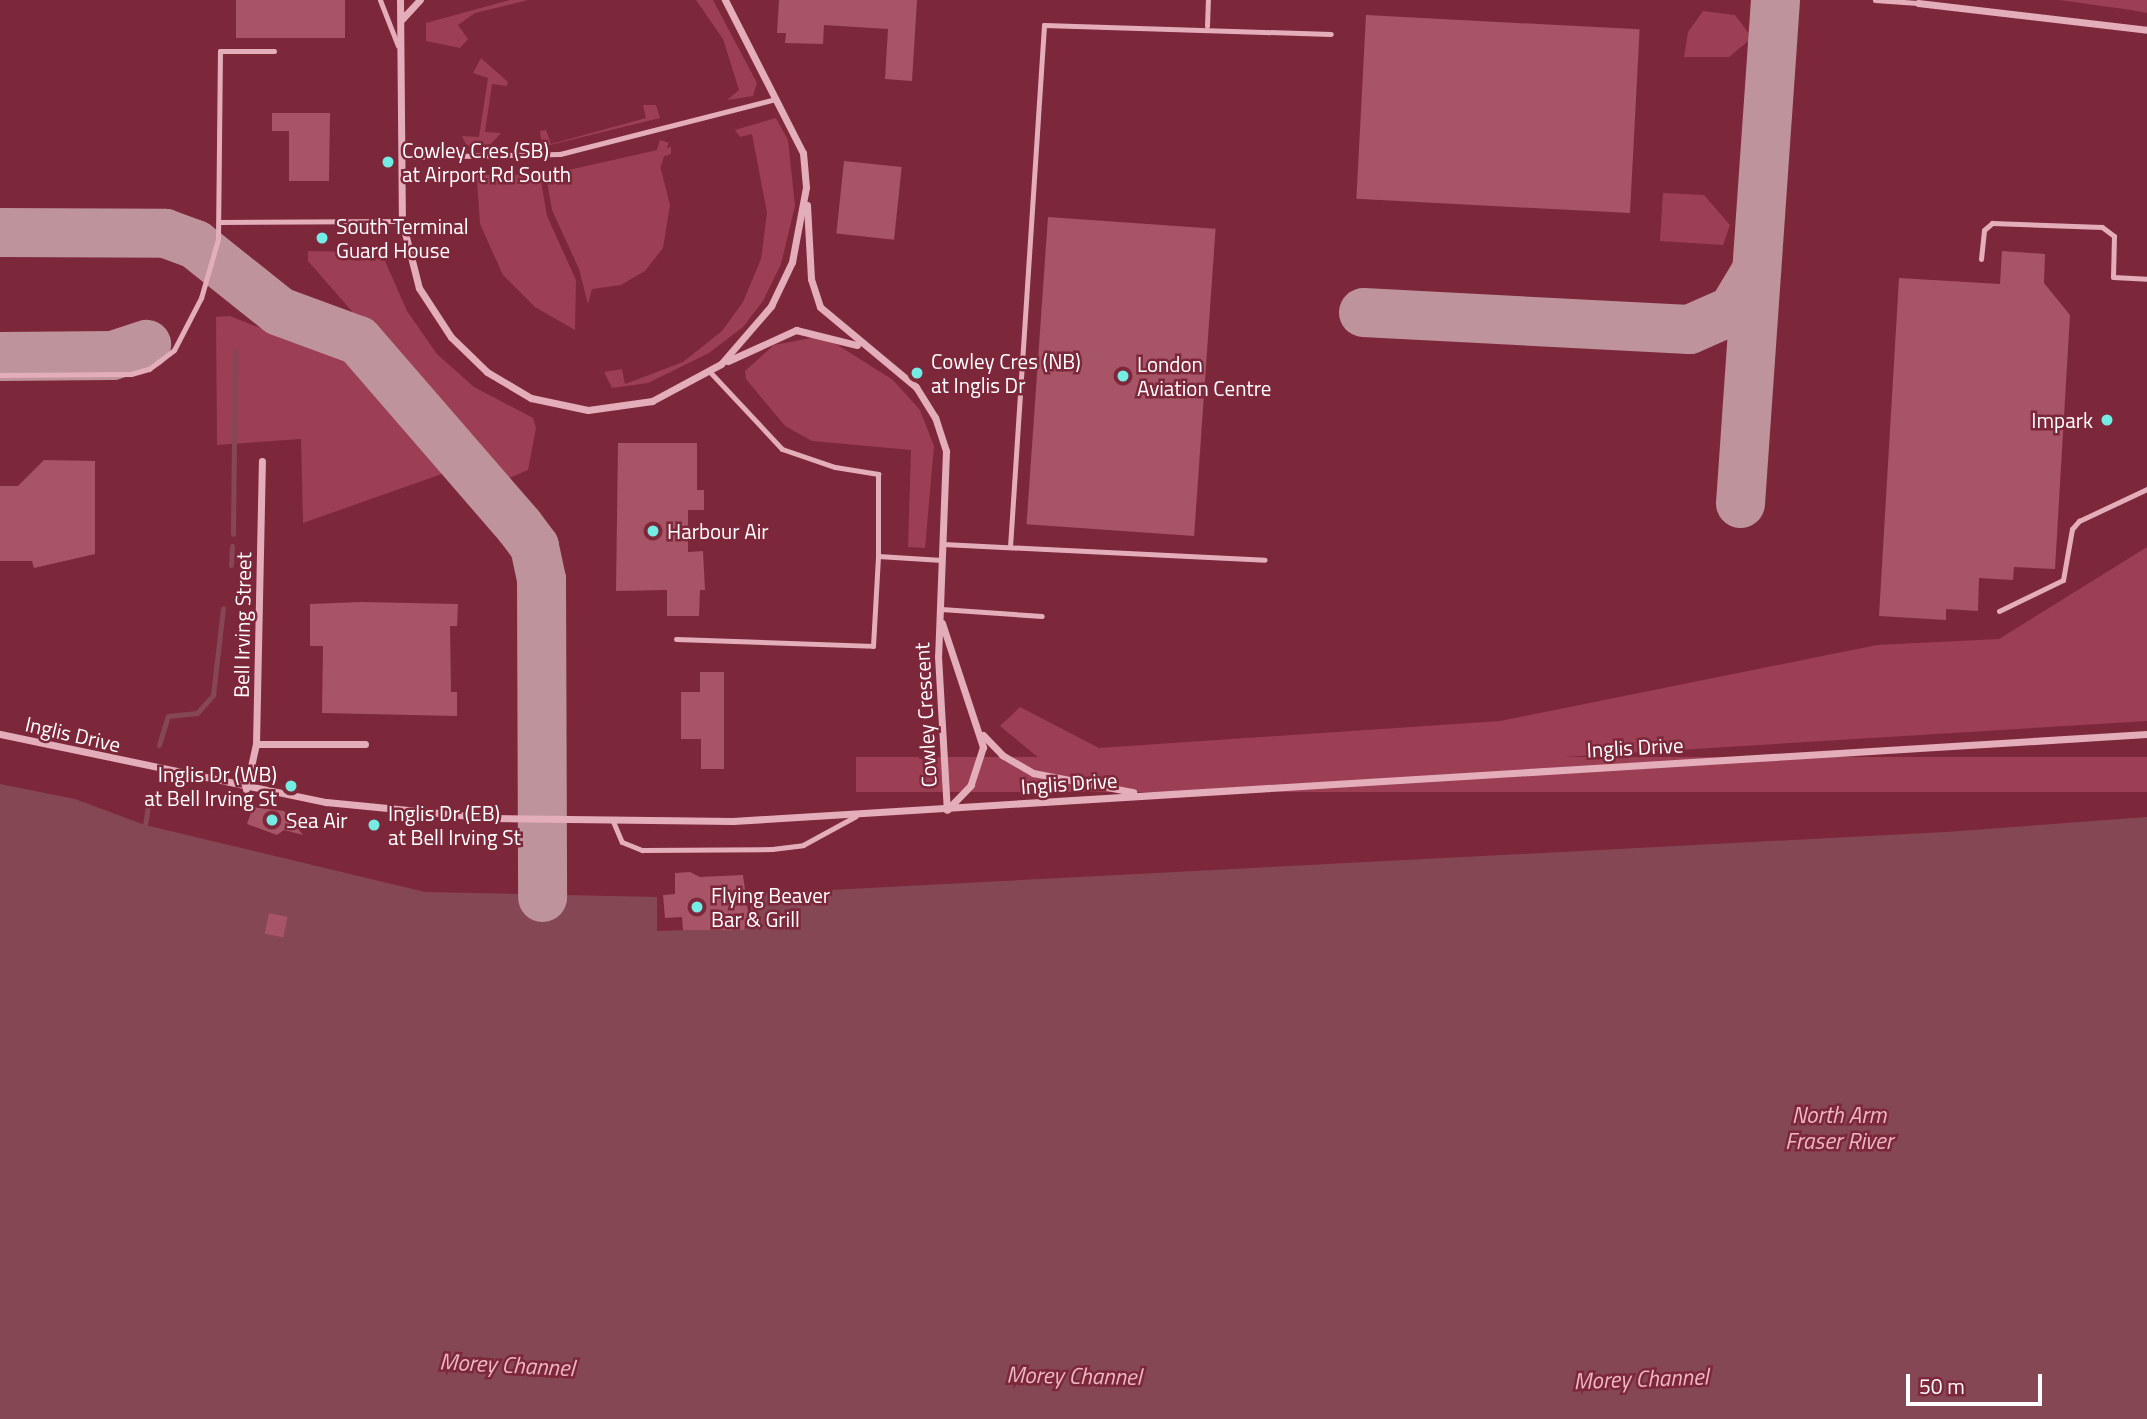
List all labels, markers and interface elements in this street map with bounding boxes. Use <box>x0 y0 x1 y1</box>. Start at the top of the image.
place label: Cowley Cres (SB) at Airport Rd South <box>402 137 571 187</box>
marker: Cowley Cres (SB) at Airport Rd South <box>380 154 396 170</box>
place label: South Terminal Guard House <box>336 213 469 263</box>
marker: South Terminal Guard House <box>314 230 330 246</box>
place label: Cowley Cres (NB) at Inglis Dr <box>931 348 1081 398</box>
place label: London Aviation Centre <box>1137 351 1271 401</box>
marker: Cowley Cres (NB) at Inglis Dr <box>909 365 925 381</box>
marker: London Aviation Centre <box>1115 368 1131 384</box>
place label: Impark <box>2031 407 2093 433</box>
marker: Impark <box>2099 412 2115 428</box>
place label: Harbour Air <box>667 518 769 544</box>
marker: Harbour Air <box>645 523 661 539</box>
street label: Bell Irving Street <box>228 552 256 698</box>
street label: Cowley Crescent <box>909 642 941 788</box>
street label: Inglis Drive <box>23 711 123 757</box>
street label: Inglis Drive <box>1586 732 1684 762</box>
place label: Inglis Dr (WB) at Bell Irving St <box>144 761 277 811</box>
street label: Inglis Drive <box>1020 767 1118 799</box>
marker: Inglis Dr (WB) at Bell Irving St <box>283 778 299 794</box>
place label: Inglis Dr (EB) at Bell Irving St <box>388 800 521 850</box>
place label: Sea Air <box>286 807 348 833</box>
marker: Sea Air <box>264 812 280 828</box>
marker: Inglis Dr (EB) at Bell Irving St <box>366 817 382 833</box>
place label: Flying Beaver Bar & Grill <box>711 882 830 932</box>
marker: Flying Beaver Bar & Grill <box>689 899 705 915</box>
water label: North Arm Fraser River <box>1785 1101 1893 1155</box>
water label: Morey Channel <box>439 1348 575 1382</box>
scale bar <box>1909 1360 2046 1404</box>
water label: Morey Channel <box>1006 1361 1142 1391</box>
water label: Morey Channel <box>1573 1363 1709 1395</box>
text: 50 m <box>1919 1370 1965 1402</box>

